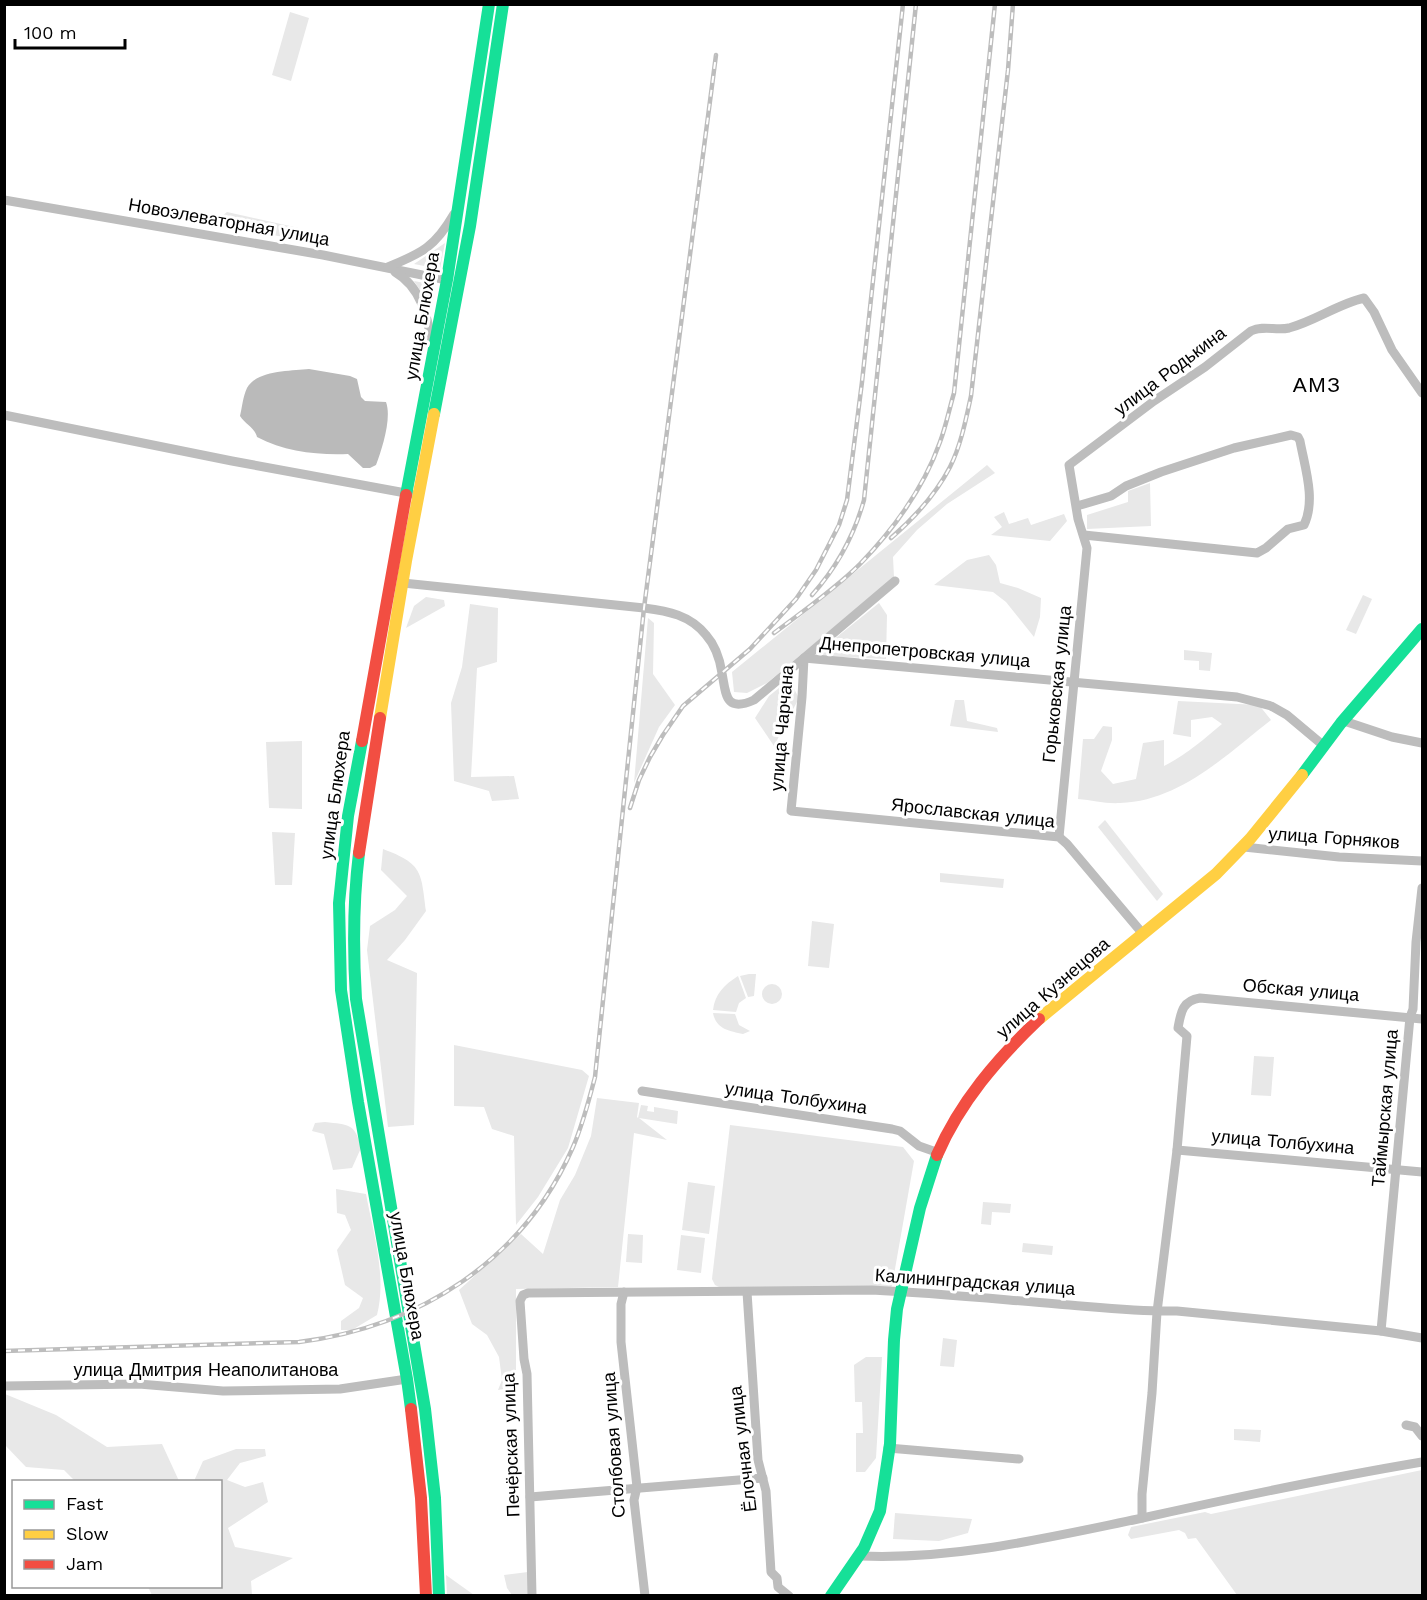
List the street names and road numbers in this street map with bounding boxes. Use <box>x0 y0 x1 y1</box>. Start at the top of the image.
street label: Новоэлеваторная улица <box>127 193 332 250</box>
street label: улица Блюхера <box>400 249 443 382</box>
street label: улица Родькина <box>1110 321 1230 419</box>
street label: Горьковская улица <box>1038 603 1075 764</box>
street label: Днепропетровская улица <box>819 632 1032 671</box>
street label: улица Чарчана <box>766 663 798 792</box>
street label: улица Блюхера <box>315 728 354 861</box>
street label: Ярославская улица <box>890 793 1057 832</box>
street label: улица Горняков <box>1268 822 1400 853</box>
street label: улица Кузнецова <box>992 932 1114 1042</box>
street label: Обская улица <box>1242 974 1361 1005</box>
street label: Таймырская улица <box>1367 1027 1402 1188</box>
street label: улица Толбухина <box>724 1077 869 1118</box>
street label: улица Толбухина <box>1211 1125 1356 1158</box>
street label: улица Блюхера <box>386 1210 429 1343</box>
street label: Калининградская улица <box>874 1264 1077 1299</box>
street label: улица Дмитрия Неаполитанова <box>74 1359 339 1380</box>
street label: Столбовая улица <box>598 1370 629 1519</box>
street label: Печёрская улица <box>497 1372 524 1518</box>
street label: Ёлочная улица <box>724 1384 761 1513</box>

